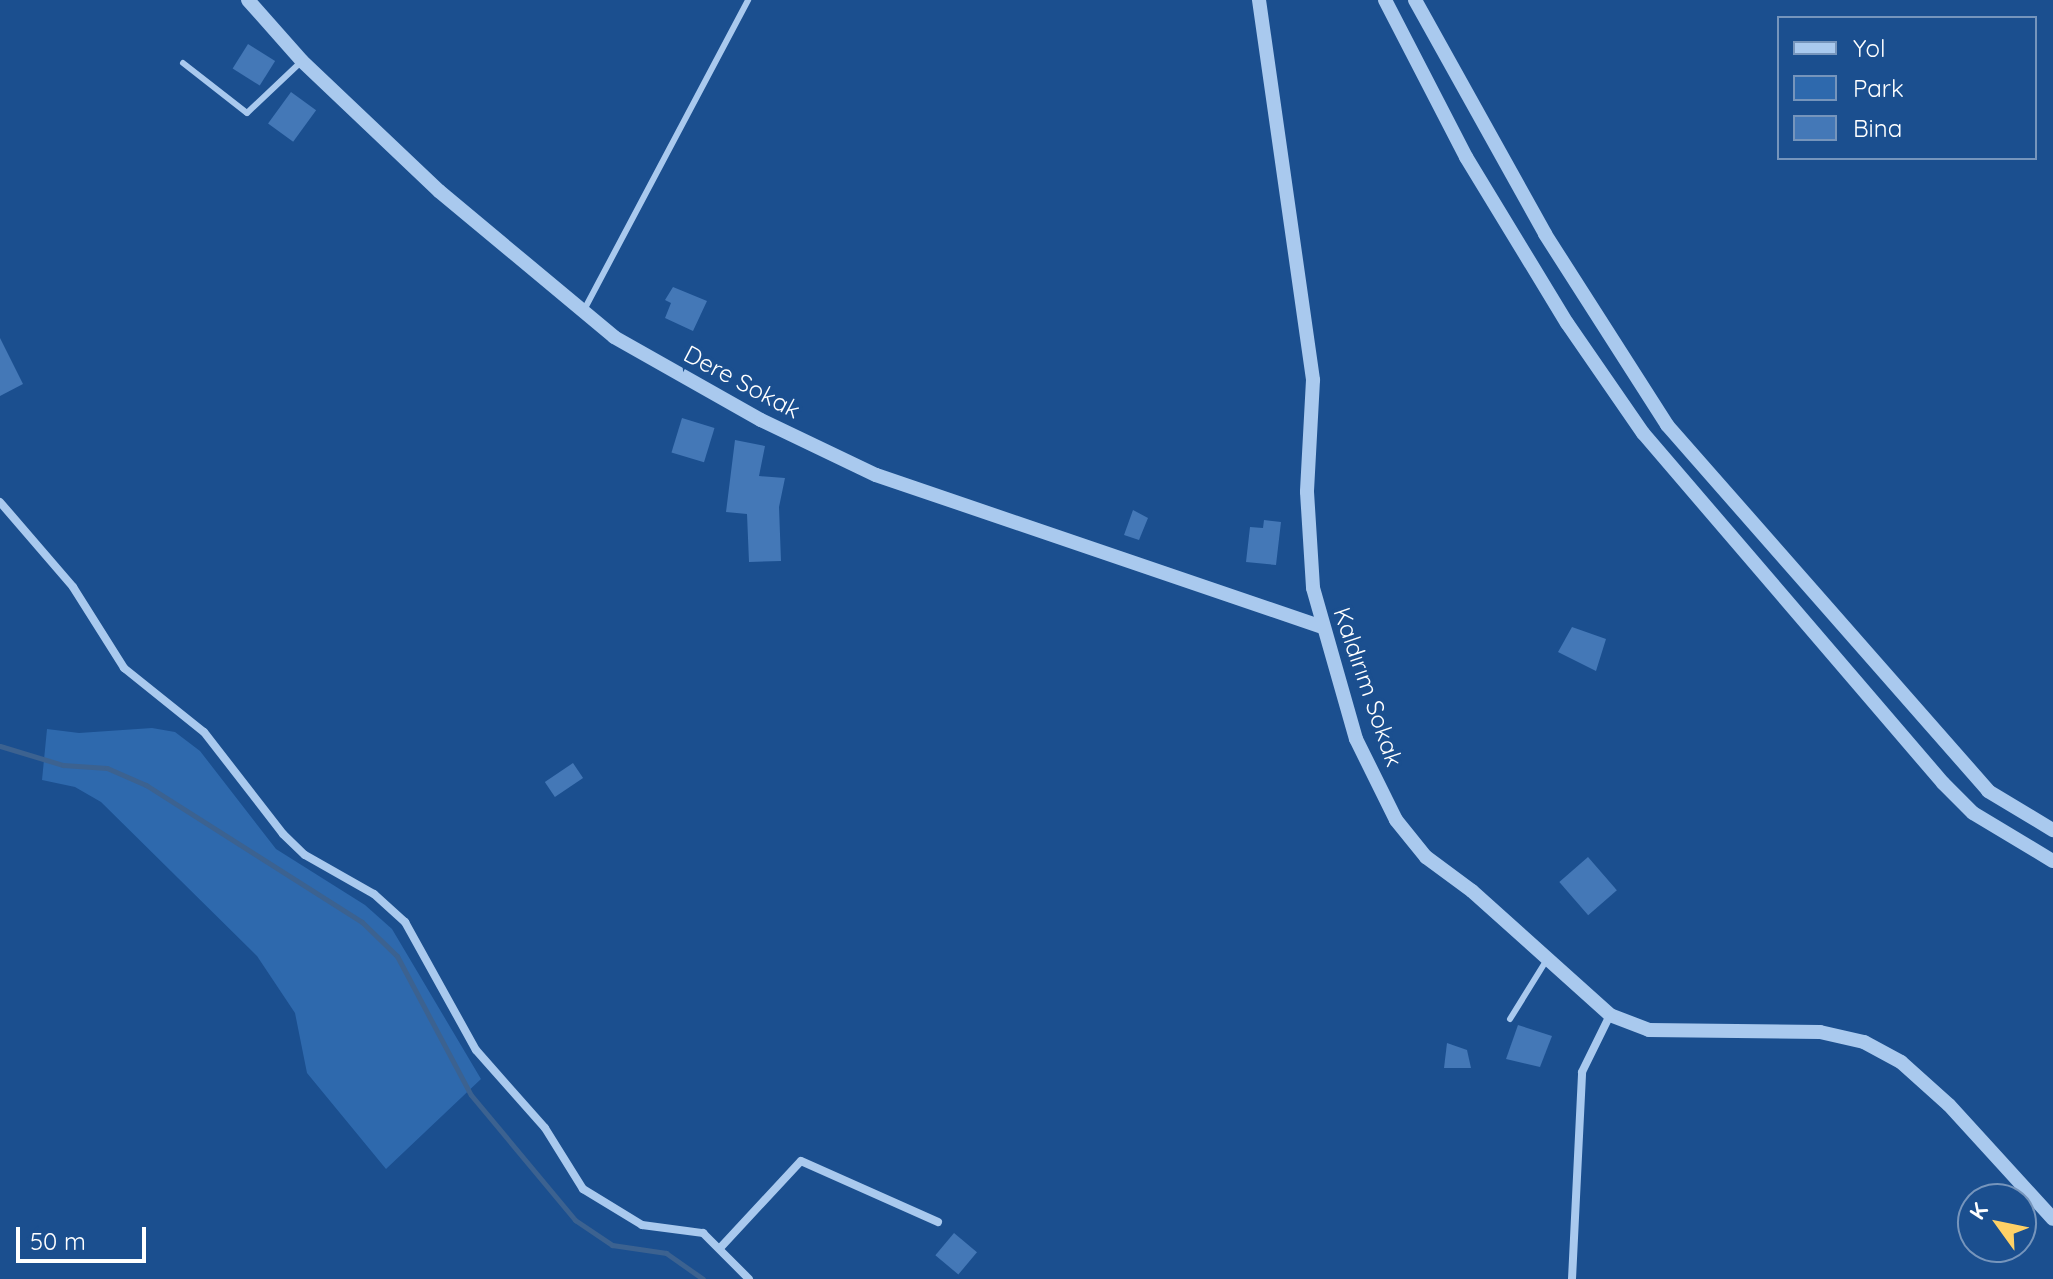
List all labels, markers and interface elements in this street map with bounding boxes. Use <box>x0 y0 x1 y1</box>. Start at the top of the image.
legend <box>1777 16 2037 160</box>
text: Yol <box>1853 33 1885 63</box>
text: Park <box>1853 73 1904 103</box>
text: Bina <box>1853 113 1902 143</box>
street label: Dere Sokak <box>679 339 805 425</box>
street label: Kaldırım Sokak <box>1327 604 1409 770</box>
north arrow <box>1957 1183 2037 1263</box>
text: K <box>1963 1197 1994 1225</box>
scale bar <box>20 1211 150 1261</box>
text: 50 m <box>30 1226 86 1256</box>

